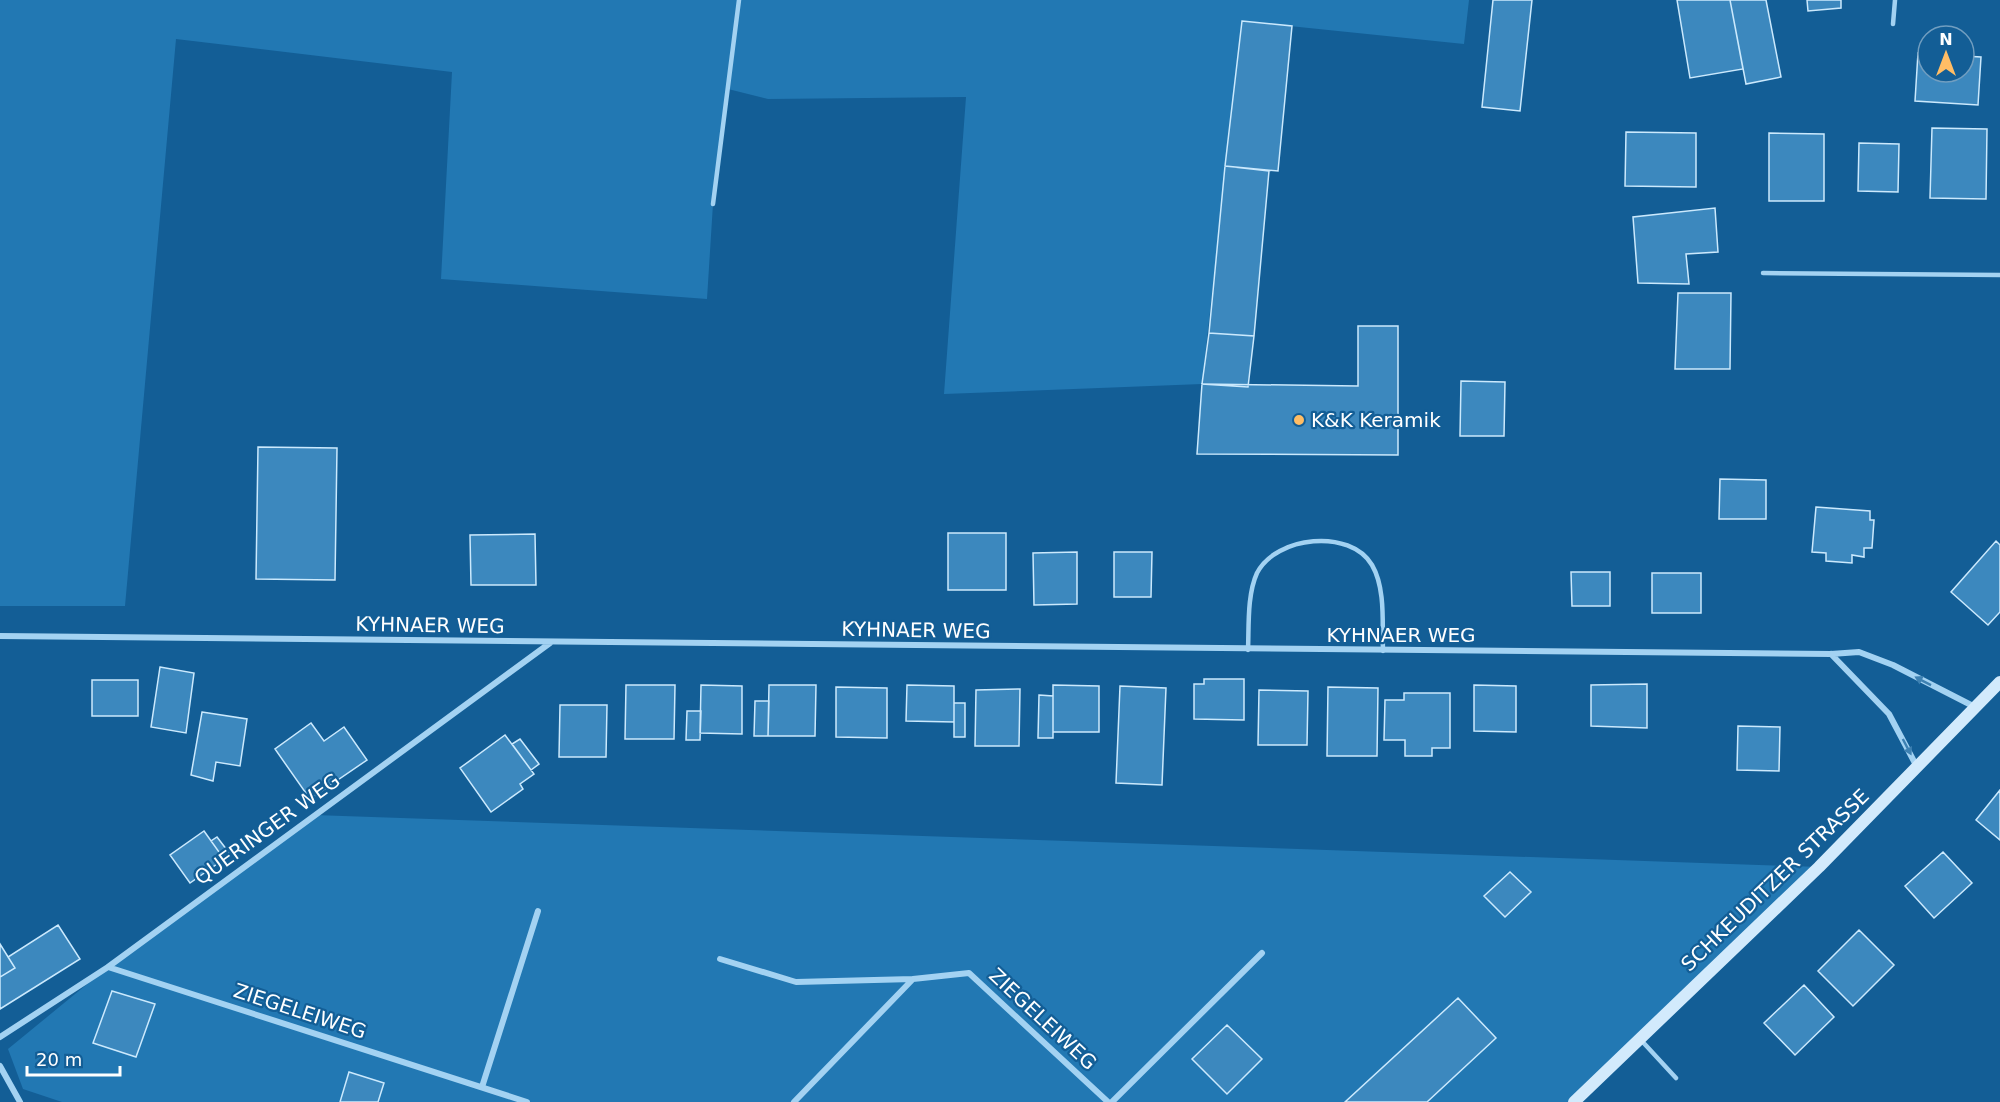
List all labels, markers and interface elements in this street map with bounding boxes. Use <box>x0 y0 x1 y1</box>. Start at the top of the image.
north arrow <box>1916 24 1976 84</box>
text: N <box>1939 30 1953 49</box>
place label: K&K Keramik <box>1311 408 1441 432</box>
marker: K&K Keramik <box>1292 413 1306 427</box>
street label: KYHNAER WEG <box>355 612 505 638</box>
street label: KYHNAER WEG <box>841 617 991 643</box>
street label: KYHNAER WEG <box>1326 623 1476 647</box>
one-way arrow <box>1915 676 1932 685</box>
one-way arrow <box>1902 739 1912 756</box>
street label: QUERINGER WEG <box>190 768 344 890</box>
street label: SCHKEUDITZER STRASSE <box>1676 784 1874 976</box>
street label: ZIEGELEIWEG <box>984 963 1102 1075</box>
street label: ZIEGELEIWEG <box>231 978 369 1044</box>
scale bar <box>27 1039 120 1077</box>
text: 20 m <box>36 1049 82 1070</box>

